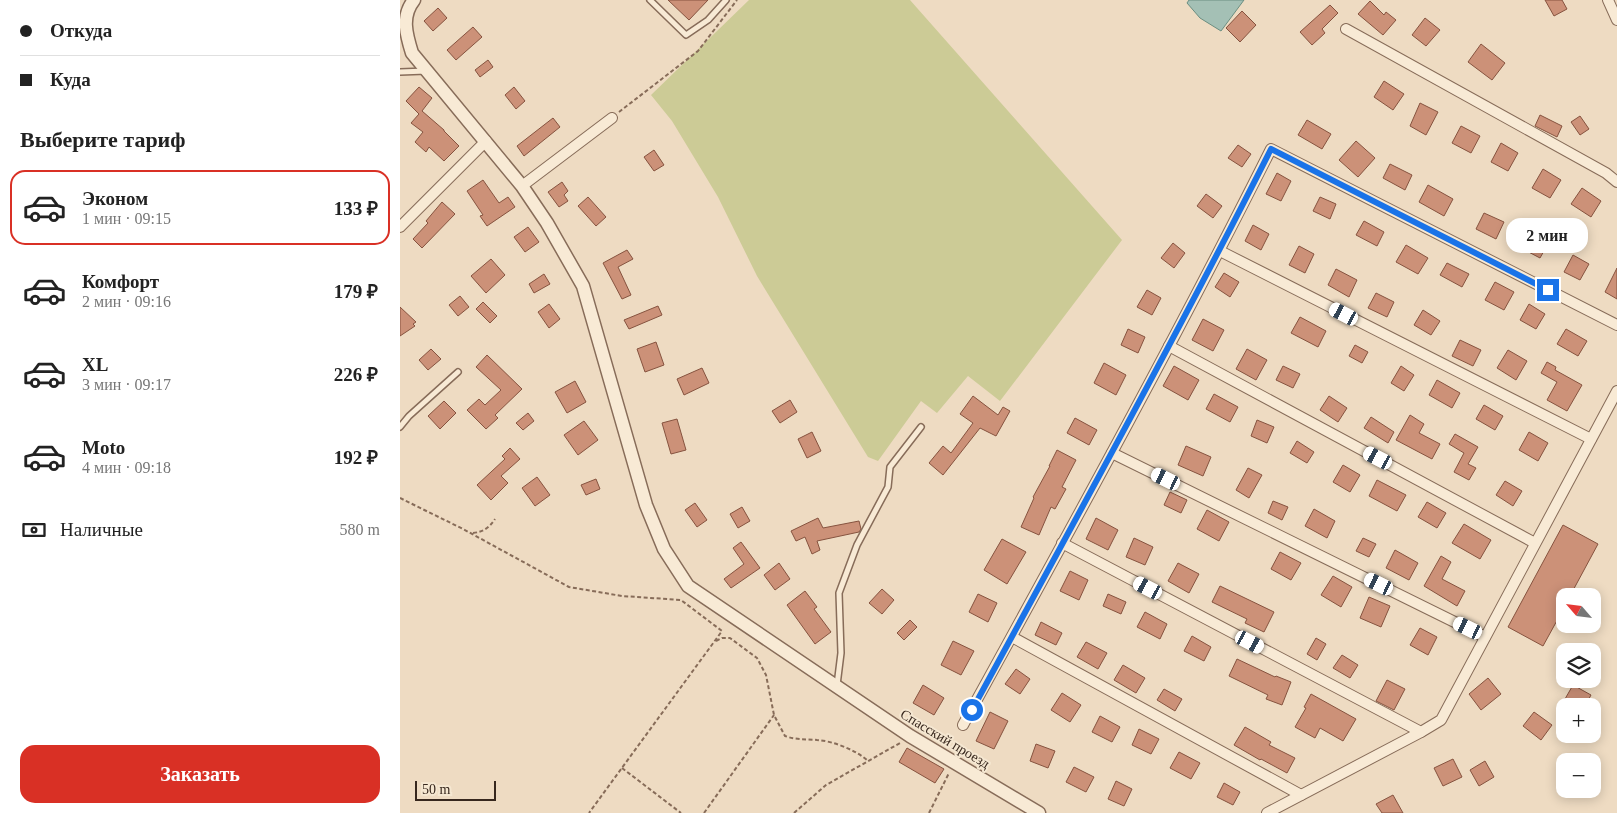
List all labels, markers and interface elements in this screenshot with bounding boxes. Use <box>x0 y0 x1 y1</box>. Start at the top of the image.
text: Откуда <box>50 20 112 41</box>
text: Куда <box>50 69 91 90</box>
text: Выберите тариф <box>20 127 186 152</box>
icon: car <box>22 185 67 230</box>
text: Эконом <box>82 188 148 209</box>
text: 133 ₽ <box>334 198 378 219</box>
text: 1 мин · 09:15 <box>82 210 171 227</box>
callout: 2 мин <box>1507 218 1589 252</box>
text: 2 мин <box>1526 227 1568 244</box>
icon: car <box>22 268 67 313</box>
text: Комфорт <box>82 271 159 292</box>
route end <box>1537 279 1559 301</box>
text: 179 ₽ <box>334 281 378 302</box>
text: 2 мин · 09:16 <box>82 293 171 310</box>
car <box>1327 301 1360 327</box>
icon: car <box>22 351 67 396</box>
text: XL <box>82 354 108 375</box>
text: 226 ₽ <box>334 364 378 385</box>
text: 3 мин · 09:17 <box>82 376 171 393</box>
icon: car <box>22 434 67 479</box>
text: Moto <box>82 437 125 458</box>
car <box>1361 444 1394 472</box>
text: 192 ₽ <box>334 447 378 468</box>
text: 4 мин · 09:18 <box>82 459 171 476</box>
car <box>1149 466 1182 492</box>
icon: cash <box>20 516 48 544</box>
text: Наличные <box>60 519 143 540</box>
text: 580 m <box>340 521 380 538</box>
car <box>1362 571 1395 597</box>
car <box>1131 574 1164 602</box>
north arrow <box>1556 588 1601 632</box>
map controls <box>1556 588 1601 798</box>
car <box>1451 615 1484 641</box>
car <box>1233 628 1266 656</box>
button: layers <box>1556 643 1601 688</box>
button: + <box>1556 698 1601 743</box>
route start <box>961 699 983 721</box>
street label: Спасский проезд <box>898 707 992 771</box>
button: Заказать <box>20 745 380 803</box>
button: − <box>1556 753 1601 798</box>
scale bar <box>415 778 496 801</box>
text: 50 m <box>422 782 450 797</box>

